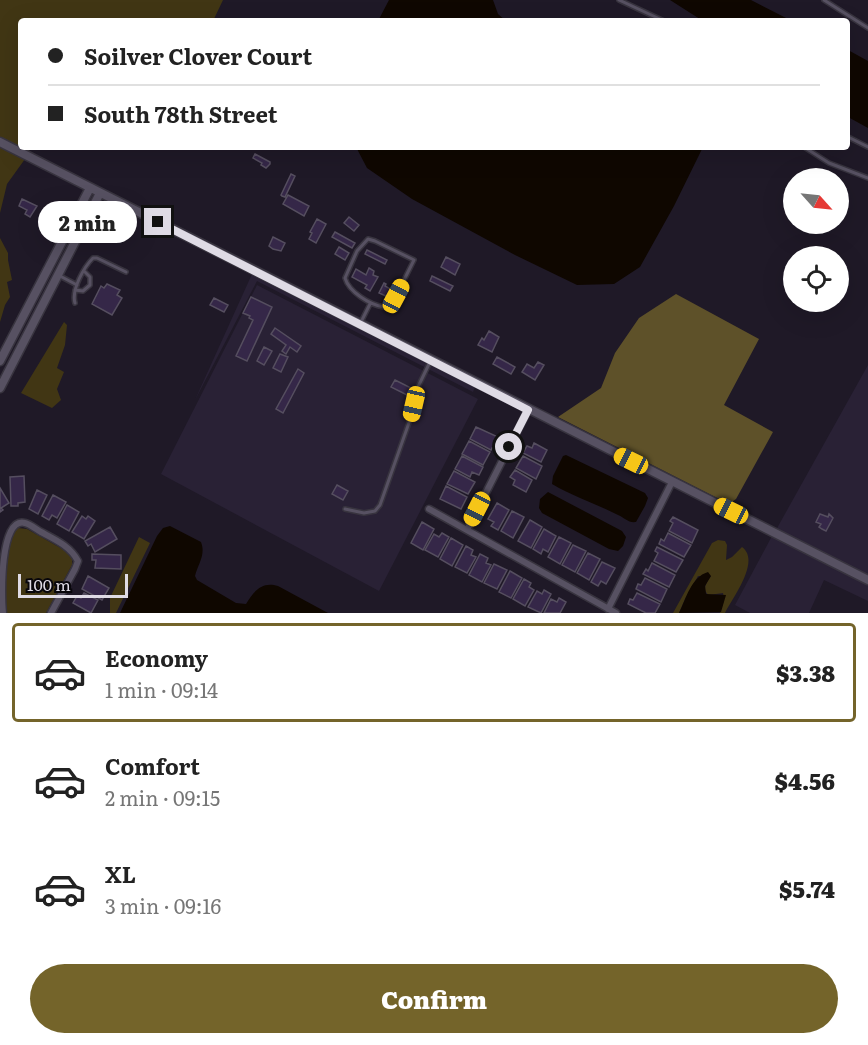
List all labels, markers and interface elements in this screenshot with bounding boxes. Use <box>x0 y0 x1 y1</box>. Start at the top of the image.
text: Soilver Clover Court <box>84 39 312 72</box>
text: South 78th Street <box>84 97 277 130</box>
north arrow <box>783 168 849 234</box>
map controls <box>783 168 849 312</box>
callout: 2 min <box>38 201 137 243</box>
text: 2 min <box>59 207 116 237</box>
route end <box>144 208 171 235</box>
button: locate <box>783 246 849 312</box>
car <box>380 276 412 316</box>
car <box>401 384 427 424</box>
route start <box>495 433 522 460</box>
car <box>611 445 651 477</box>
car <box>461 489 493 529</box>
car <box>711 495 751 527</box>
scale bar <box>18 571 128 598</box>
text: 100 m <box>27 572 71 596</box>
text: Economy <box>105 641 208 674</box>
icon: car <box>33 646 87 700</box>
text: $3.38 <box>776 656 835 689</box>
text: 1 min · 09:14 <box>105 674 218 704</box>
text: Comfort <box>105 749 200 782</box>
icon: car <box>33 754 87 808</box>
text: $4.56 <box>774 764 835 797</box>
text: 2 min · 09:15 <box>105 782 220 812</box>
text: XL <box>105 857 136 890</box>
icon: car <box>33 862 87 916</box>
text: $5.74 <box>779 872 835 905</box>
text: 3 min · 09:16 <box>105 890 221 920</box>
button: Confirm <box>30 964 838 1033</box>

